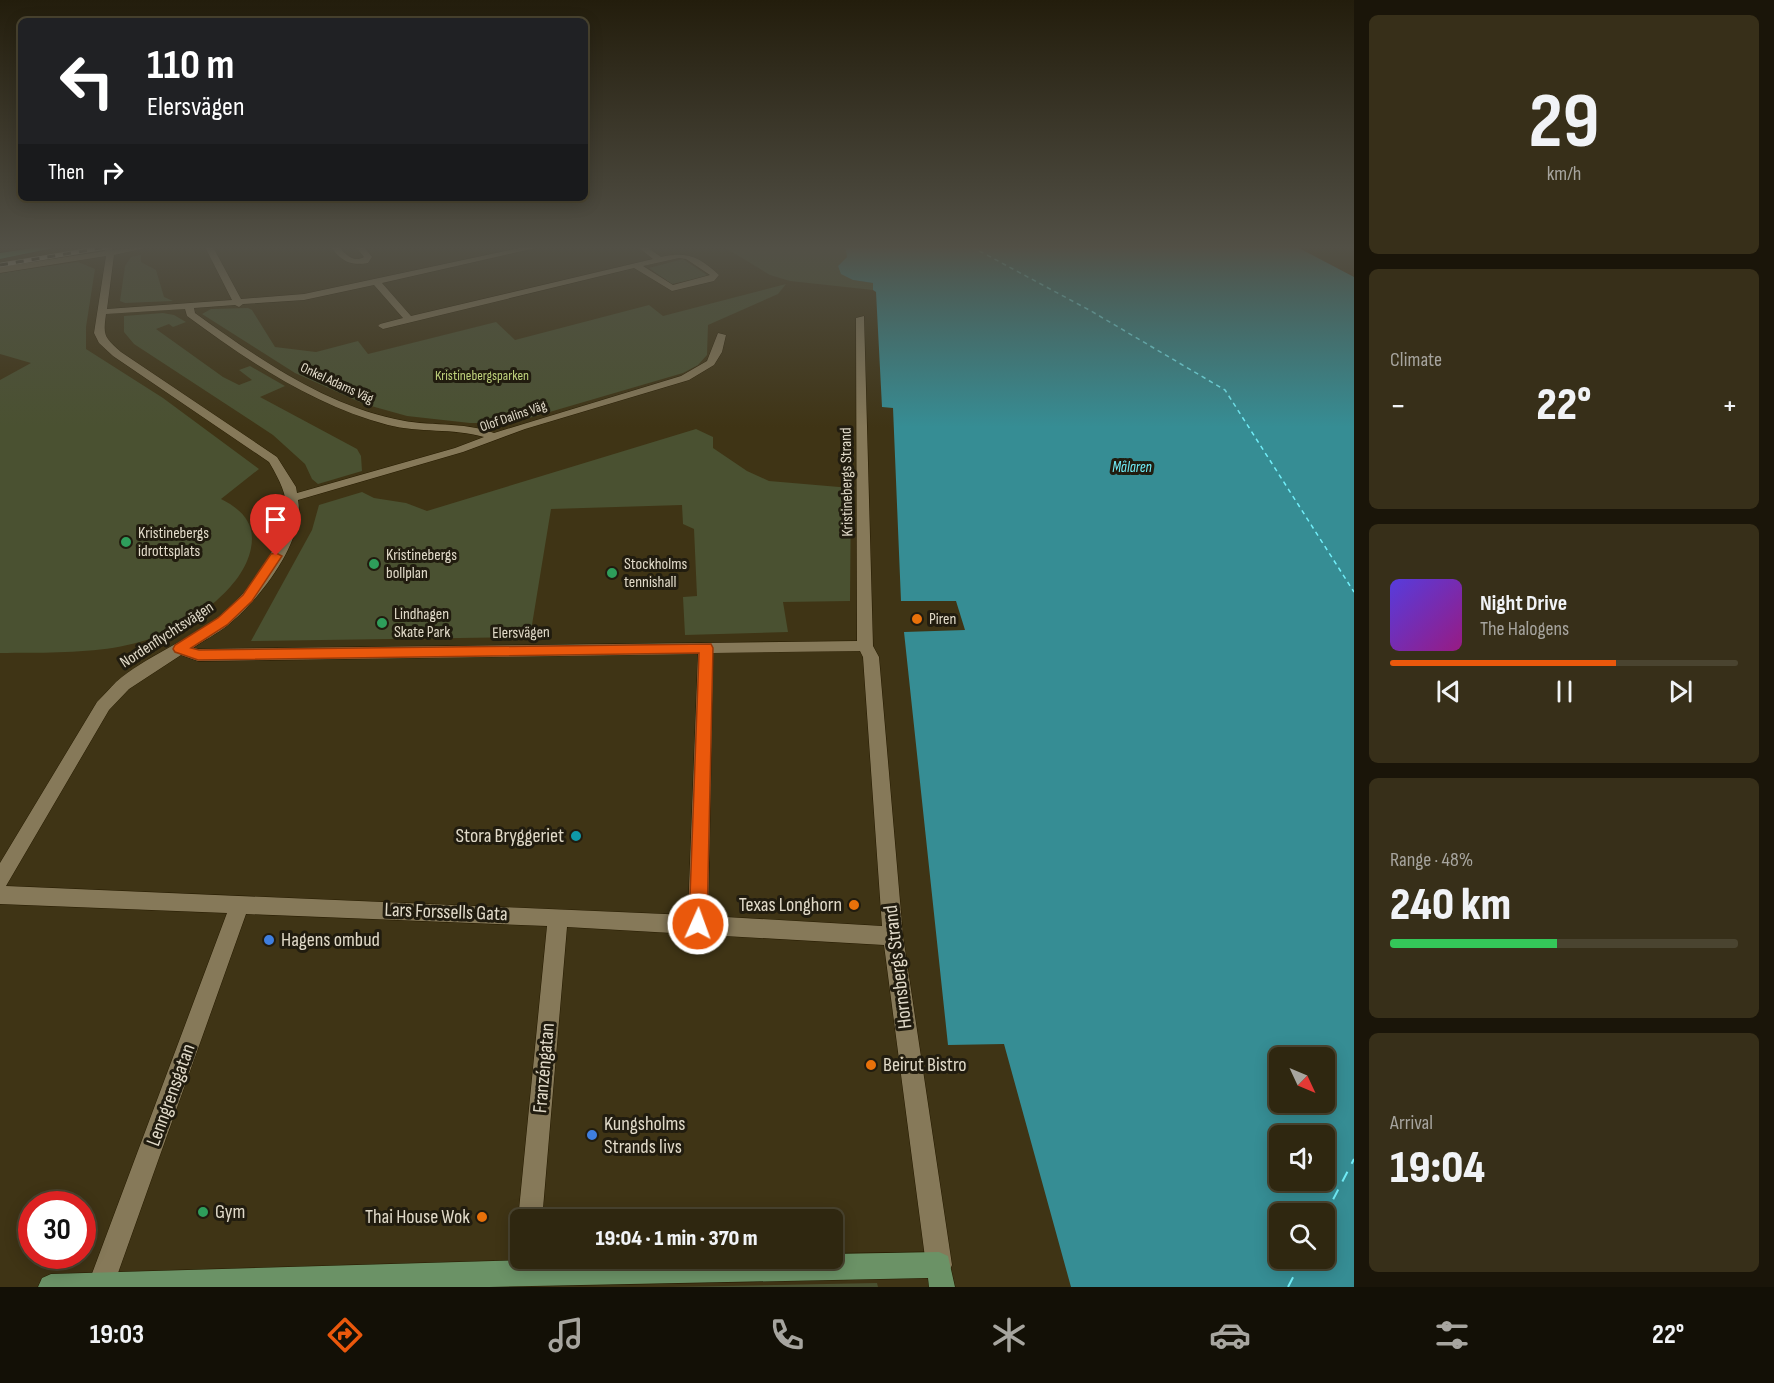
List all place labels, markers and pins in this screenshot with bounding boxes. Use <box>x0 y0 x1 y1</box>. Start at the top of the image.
pin <box>250 494 301 556</box>
place label: Kristinebergs idrottsplats <box>138 524 209 561</box>
marker: Kristinebergs idrottsplats <box>119 535 133 549</box>
place label: Kristinebergs bollplan <box>386 546 457 583</box>
place label: Stockholms tennishall <box>624 555 687 592</box>
marker: Kristinebergs bollplan <box>367 557 381 571</box>
marker: Stockholms tennishall <box>605 566 619 580</box>
place label: Lindhagen Skate Park <box>394 605 450 642</box>
place label: Piren <box>929 610 956 629</box>
marker: Piren <box>910 612 924 626</box>
marker: Lindhagen Skate Park <box>375 616 389 630</box>
place label: Stora Bryggeriet <box>455 824 564 848</box>
marker: Stora Bryggeriet <box>569 829 583 843</box>
place label: Texas Longhorn <box>739 893 842 917</box>
marker: Texas Longhorn <box>847 898 861 912</box>
place label: Hagens ombud <box>281 928 380 952</box>
marker: Hagens ombud <box>262 933 276 947</box>
place label: Beirut Bistro <box>883 1053 967 1077</box>
marker: Beirut Bistro <box>864 1058 878 1072</box>
place label: Kungsholms Strands livs <box>604 1112 685 1159</box>
marker: Kungsholms Strands livs <box>585 1128 599 1142</box>
place label: Gym <box>215 1200 245 1224</box>
marker: Gym <box>196 1205 210 1219</box>
place label: Thai House Wok <box>365 1205 470 1229</box>
marker: Thai House Wok <box>475 1210 489 1224</box>

